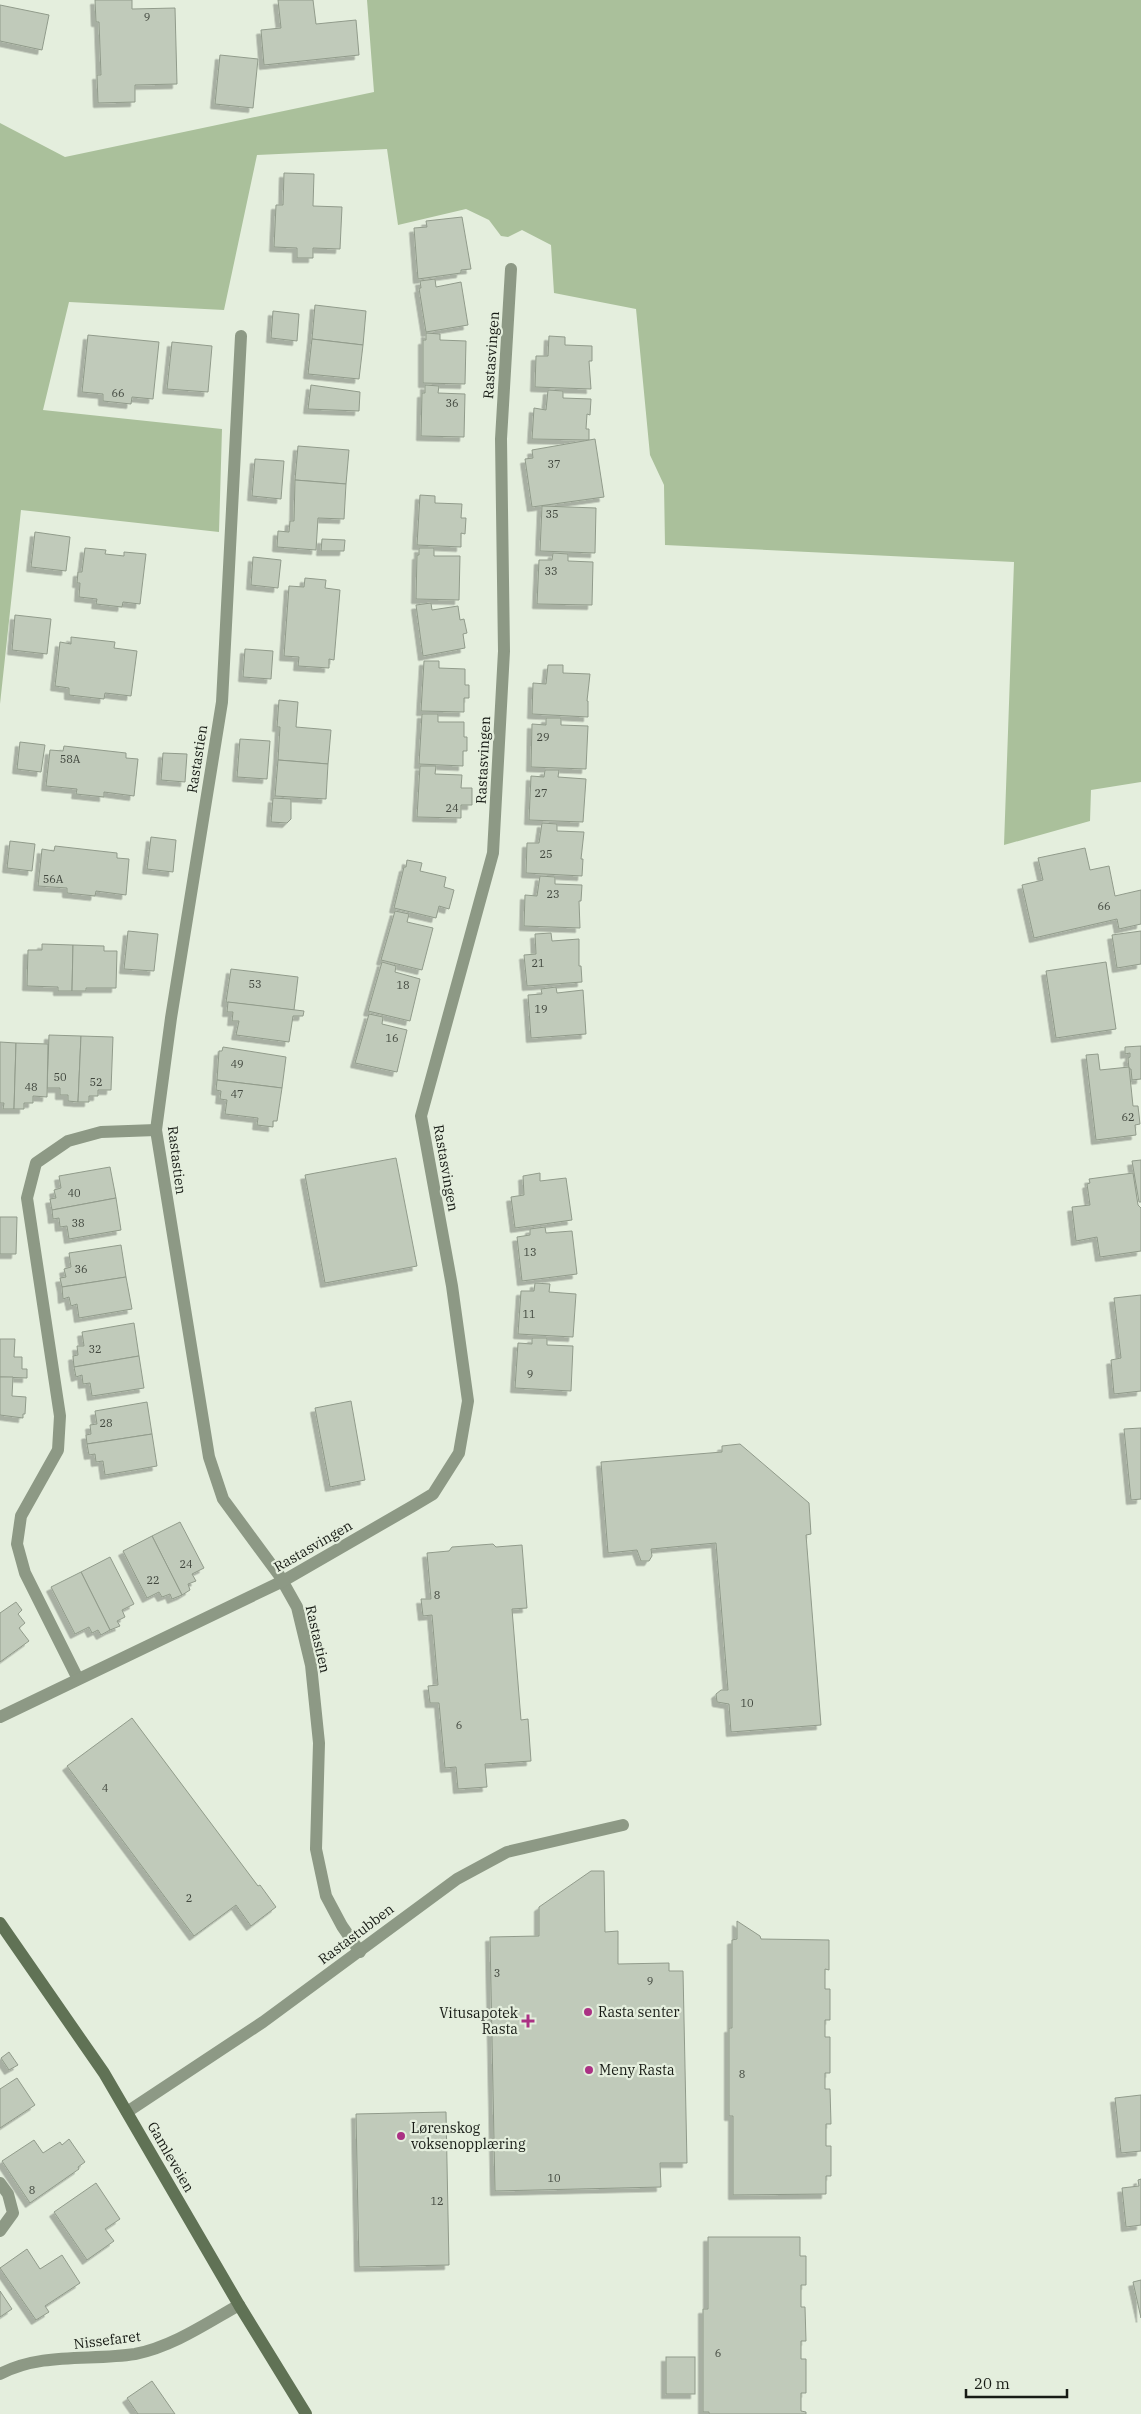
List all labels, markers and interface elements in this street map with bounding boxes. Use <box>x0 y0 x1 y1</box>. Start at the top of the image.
house number: 9 <box>144 10 150 24</box>
street label: Rastasvingen <box>479 310 503 399</box>
house number: 66 <box>111 386 125 400</box>
house number: 36 <box>445 396 459 410</box>
house number: 37 <box>547 457 561 471</box>
house number: 35 <box>545 507 559 521</box>
house number: 33 <box>544 564 558 578</box>
street label: Rastasvingen <box>472 716 494 804</box>
street label: Rastastien <box>183 724 211 794</box>
house number: 29 <box>536 730 550 744</box>
house number: 58A <box>60 752 81 766</box>
house number: 27 <box>534 786 548 800</box>
house number: 24 <box>445 801 459 815</box>
house number: 25 <box>539 847 553 861</box>
house number: 56A <box>43 872 64 886</box>
house number: 23 <box>546 887 560 901</box>
house number: 66 <box>1097 899 1111 913</box>
house number: 21 <box>531 956 545 970</box>
house number: 53 <box>248 977 262 991</box>
house number: 18 <box>396 978 410 992</box>
house number: 19 <box>534 1002 548 1016</box>
house number: 16 <box>385 1031 399 1045</box>
house number: 49 <box>230 1057 244 1071</box>
house number: 50 <box>53 1070 67 1084</box>
house number: 52 <box>89 1075 103 1089</box>
house number: 48 <box>24 1080 38 1094</box>
house number: 47 <box>230 1087 244 1101</box>
house number: 62 <box>1121 1110 1135 1124</box>
street label: Rastasvingen <box>430 1123 463 1213</box>
street label: Rastastien <box>164 1125 190 1195</box>
house number: 40 <box>67 1186 81 1200</box>
house number: 38 <box>71 1216 85 1230</box>
house number: 13 <box>523 1245 537 1259</box>
house number: 36 <box>74 1262 88 1276</box>
house number: 11 <box>522 1307 536 1321</box>
house number: 32 <box>88 1342 102 1356</box>
house number: 9 <box>527 1367 533 1381</box>
house number: 28 <box>99 1416 113 1430</box>
street label: Rastasvingen <box>270 1516 356 1576</box>
house number: 24 <box>179 1557 193 1571</box>
house number: 22 <box>146 1573 160 1587</box>
house number: 8 <box>434 1588 440 1602</box>
street label: Rastastien <box>301 1603 335 1675</box>
house number: 10 <box>740 1696 754 1710</box>
house number: 6 <box>456 1718 462 1732</box>
house number: 4 <box>102 1781 109 1795</box>
house number: 2 <box>186 1891 192 1905</box>
street label: Rastastubben <box>315 1900 397 1968</box>
house number: 3 <box>494 1966 500 1980</box>
house number: 9 <box>647 1974 653 1988</box>
place label: Rasta senter <box>598 2003 680 2021</box>
place label: Vitusapotek Rasta <box>439 2004 519 2038</box>
marker: Rasta senter <box>582 2006 594 2018</box>
marker: Vitusapotek Rasta <box>522 2015 534 2027</box>
place label: Meny Rasta <box>599 2061 675 2079</box>
marker: Meny Rasta <box>583 2064 595 2076</box>
house number: 8 <box>739 2067 745 2081</box>
street label: Gamleveien <box>144 2118 198 2196</box>
place label: Lørenskog voksenopplæring <box>411 2119 526 2153</box>
marker: Lørenskog voksenopplæring <box>395 2130 407 2142</box>
house number: 10 <box>547 2171 561 2185</box>
house number: 8 <box>29 2183 35 2197</box>
house number: 12 <box>430 2194 444 2208</box>
street label: Nissefaret <box>72 2327 142 2353</box>
house number: 6 <box>715 2346 721 2360</box>
scale bar <box>966 2366 1067 2398</box>
text: 20 m <box>974 2374 1010 2393</box>

